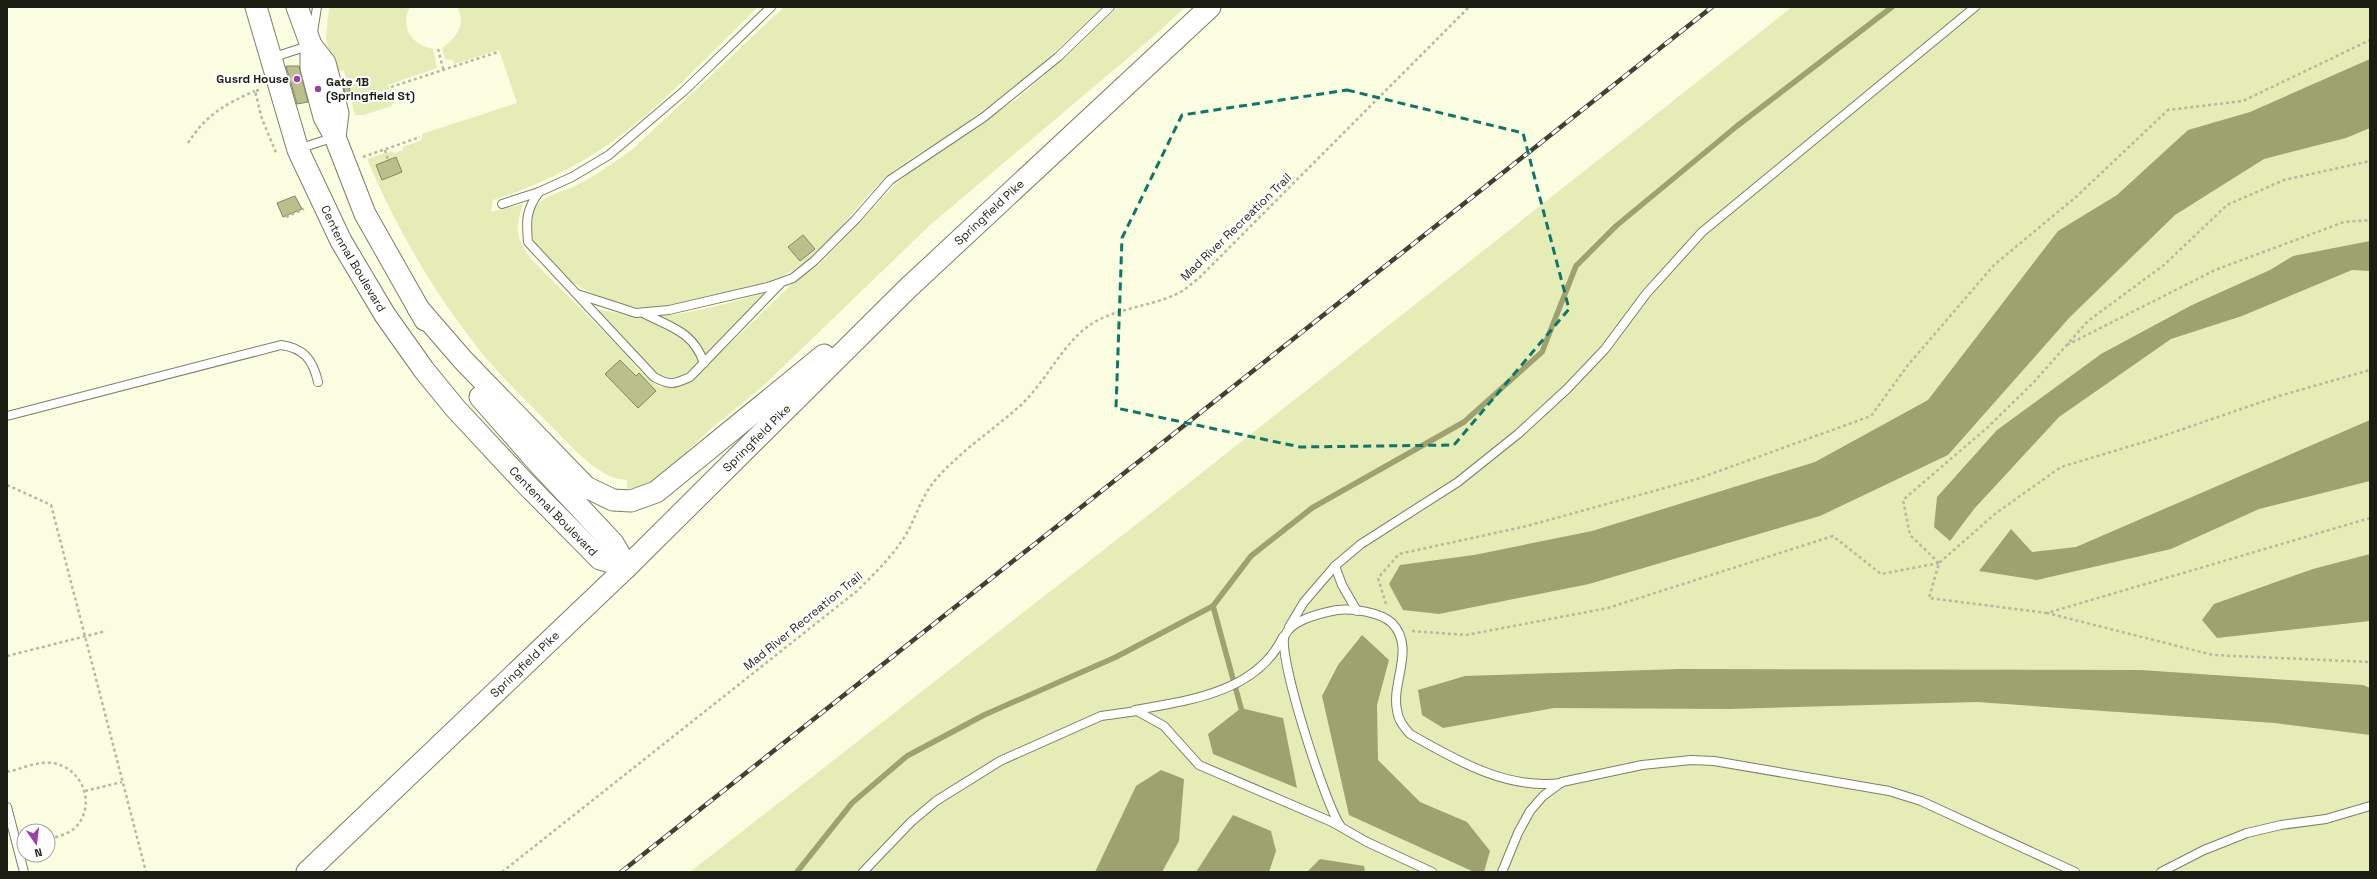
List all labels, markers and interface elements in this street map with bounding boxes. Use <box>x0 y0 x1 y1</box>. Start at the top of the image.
place label: Gusrd House <box>216 71 289 87</box>
marker: Gusrd House <box>292 74 302 84</box>
place label: Gate 1B (Springfield St) <box>326 74 415 104</box>
marker: Gate 1B (Springfield St) <box>313 84 323 94</box>
street label: Mad River Recreation Trail <box>1177 170 1295 284</box>
street label: Springfield Pike <box>951 176 1028 249</box>
street label: Centennal Boulevard <box>317 203 389 315</box>
street label: Springfield Pike <box>719 401 794 475</box>
street label: Centennal Boulevard <box>506 463 601 560</box>
street label: Mad River Recreation Trail <box>740 568 866 674</box>
street label: Springfield Pike <box>487 628 563 701</box>
north arrow <box>16 823 56 863</box>
text: N <box>33 845 44 860</box>

